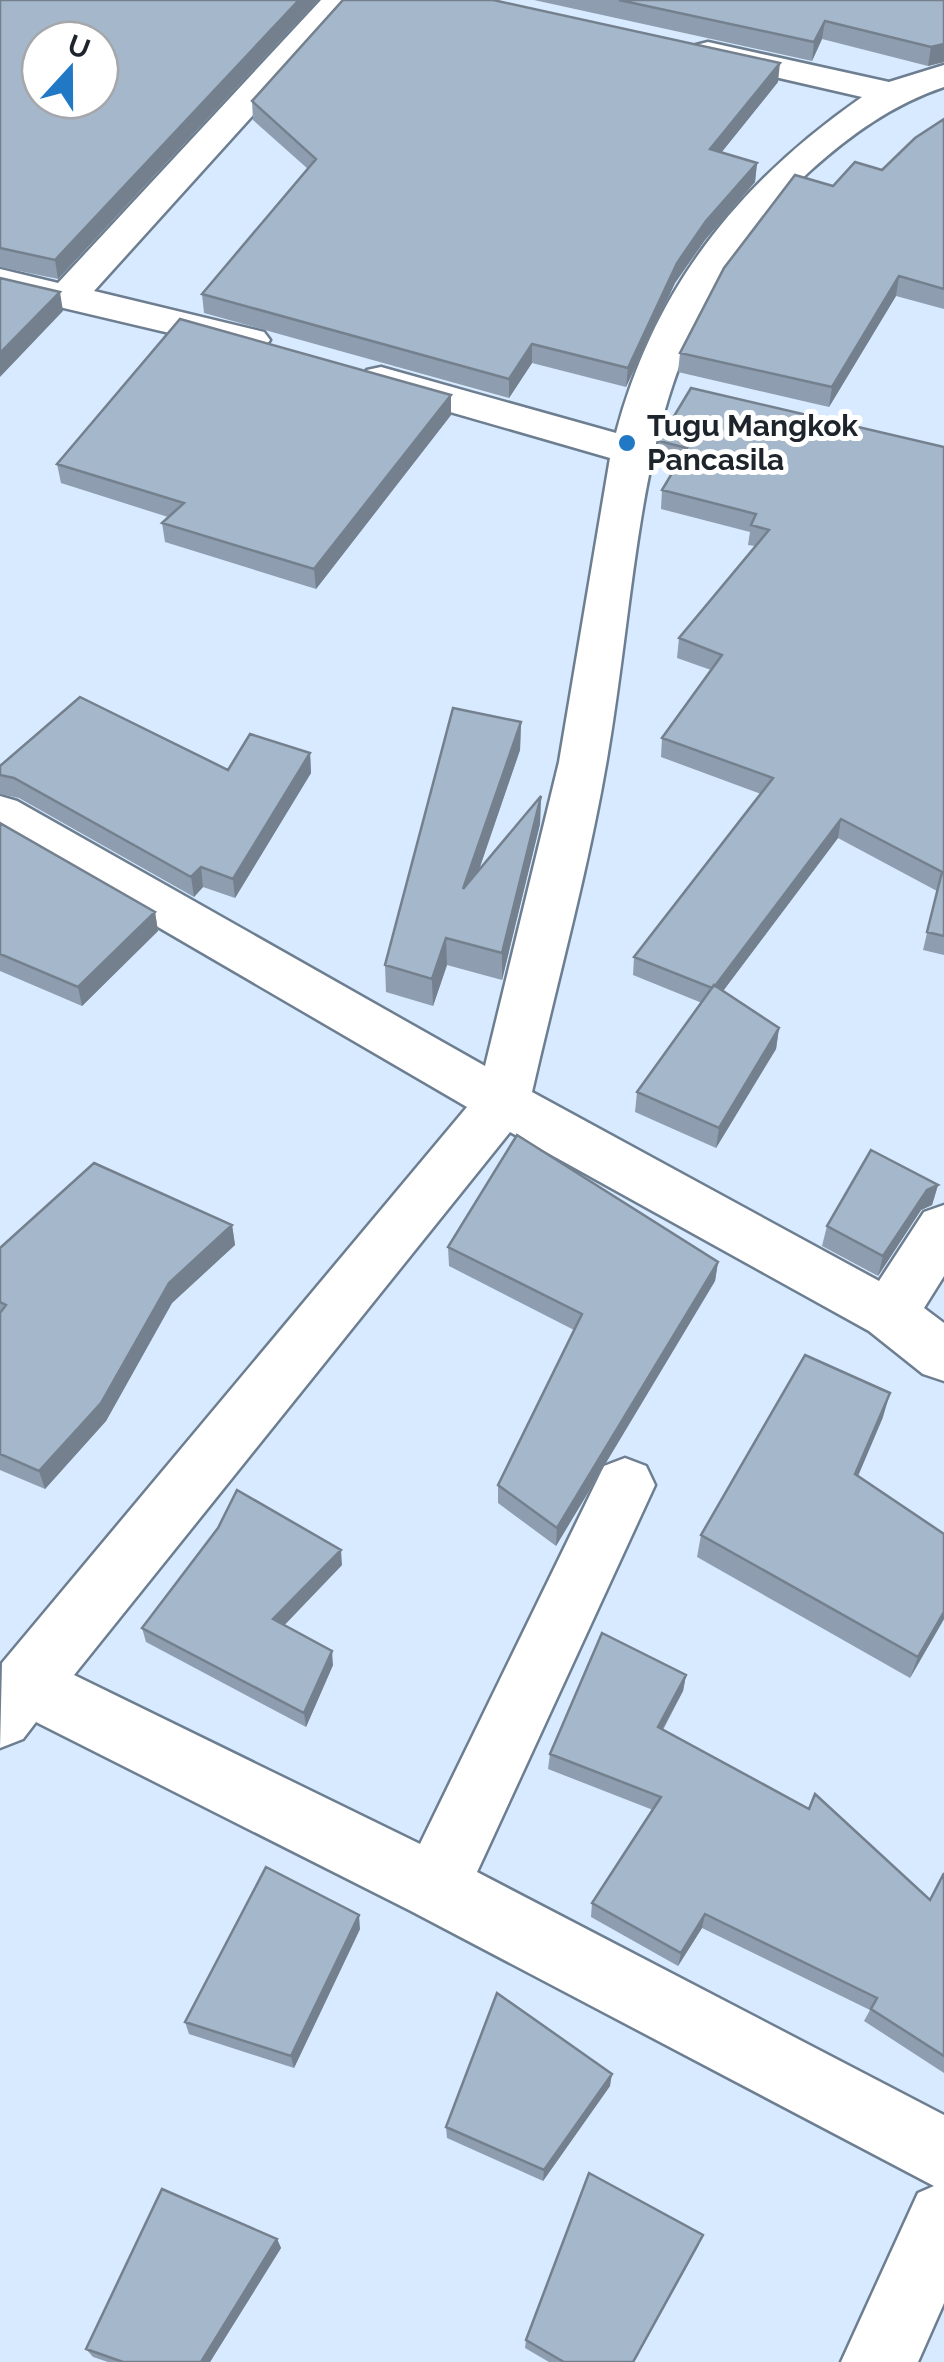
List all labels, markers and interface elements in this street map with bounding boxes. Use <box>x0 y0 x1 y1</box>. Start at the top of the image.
north arrow <box>20 20 120 120</box>
text: U <box>63 28 95 66</box>
place label: Tugu Mangkok Pancasila <box>647 408 858 477</box>
marker: Tugu Mangkok Pancasila <box>616 432 638 454</box>

